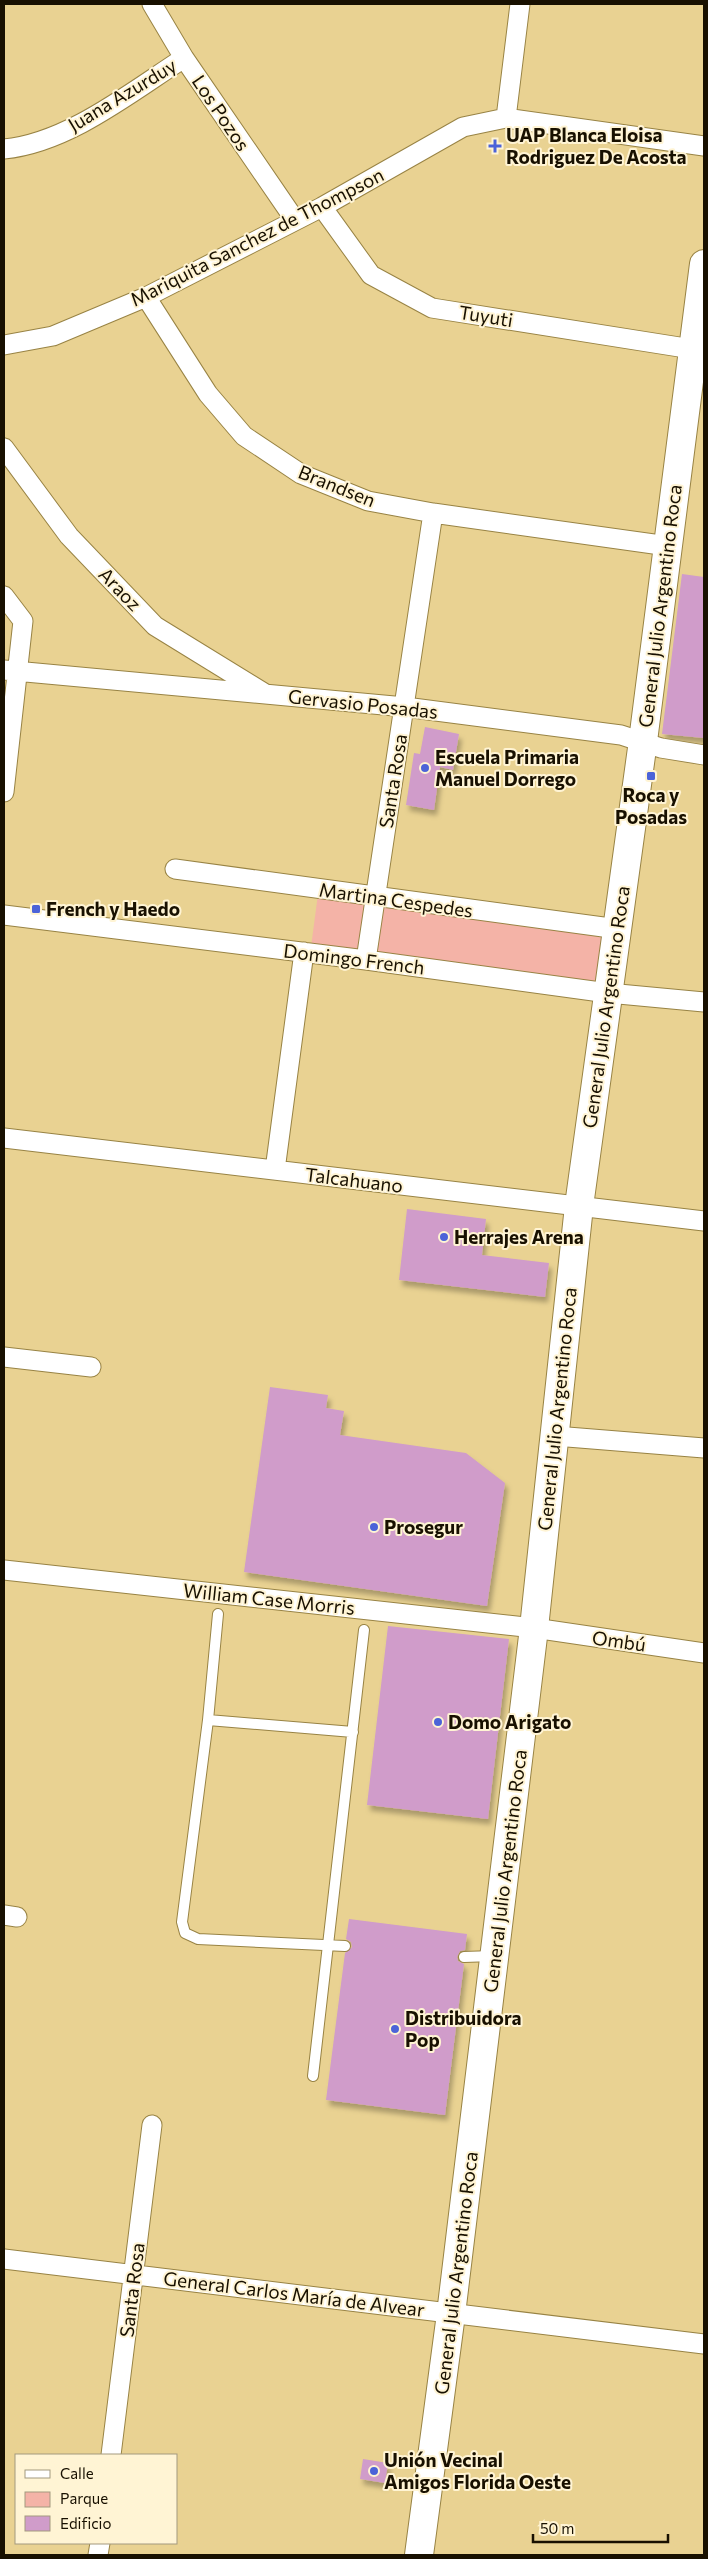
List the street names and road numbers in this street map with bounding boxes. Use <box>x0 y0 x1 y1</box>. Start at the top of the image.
street label: Juana Azurduy <box>63 53 180 136</box>
street label: Los Pozos <box>188 70 255 155</box>
street label: Mariquita Sanchez de Thompson <box>126 162 387 311</box>
street label: Tuyuti <box>457 300 515 331</box>
street label: Brandsen <box>295 460 379 511</box>
street label: General Julio Argentino Roca <box>633 483 686 729</box>
street label: Araoz <box>94 562 146 615</box>
street label: Gervasio Posadas <box>287 684 439 723</box>
street label: Santa Rosa <box>374 732 411 830</box>
street label: Martina Cespedes <box>318 877 475 922</box>
street label: General Julio Argentino Roca <box>577 884 634 1130</box>
street label: Domingo French <box>282 938 426 979</box>
street label: Talcahuano <box>304 1162 404 1197</box>
street label: General Julio Argentino Roca <box>532 1286 581 1532</box>
street label: William Case Morris <box>182 1578 356 1619</box>
street label: Ombú <box>591 1625 647 1656</box>
street label: General Julio Argentino Roca <box>478 1748 531 1994</box>
street label: General Julio Argentino Roca <box>429 2150 482 2396</box>
street label: Santa Rosa <box>114 2241 149 2339</box>
street label: General Carlos María de Alvear <box>162 2266 426 2321</box>

